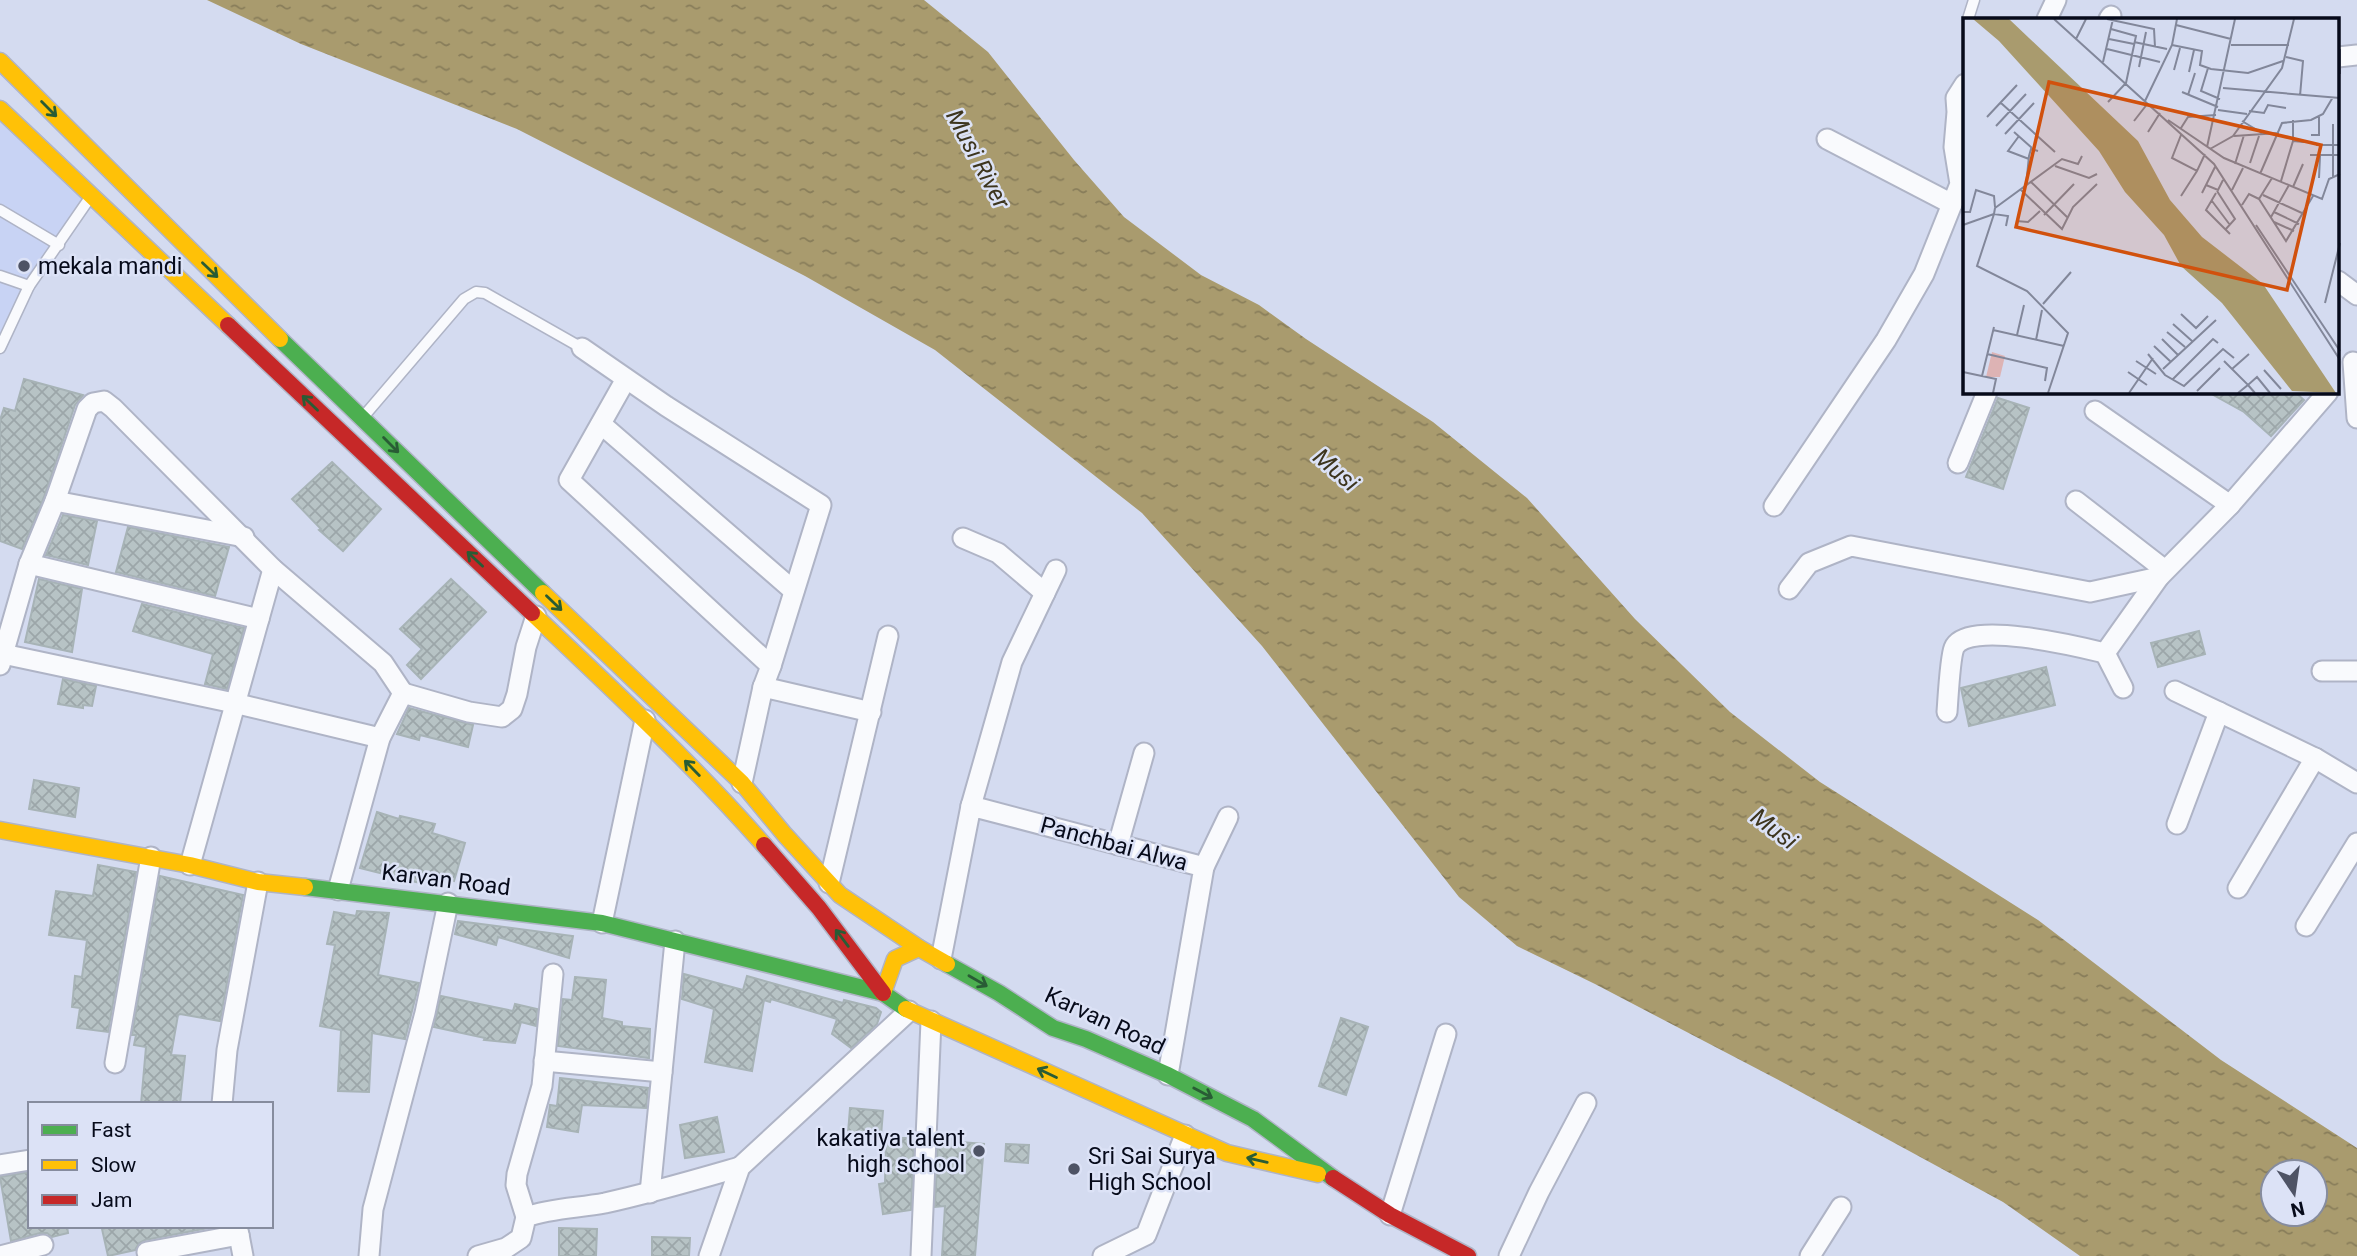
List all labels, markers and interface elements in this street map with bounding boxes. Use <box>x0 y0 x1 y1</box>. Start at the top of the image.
inset map <box>1963 18 2340 394</box>
one-way arrow <box>40 100 57 117</box>
water label: Musi River <box>940 105 1016 214</box>
place label: mekala mandi <box>38 253 182 280</box>
marker: mekala mandi <box>16 258 32 274</box>
one-way arrow <box>201 261 218 278</box>
one-way arrow <box>302 394 319 411</box>
one-way arrow <box>382 436 399 453</box>
water label: Musi <box>1308 443 1365 497</box>
one-way arrow <box>467 551 484 568</box>
one-way arrow <box>545 595 562 612</box>
one-way arrow <box>683 760 700 777</box>
water label: Musi <box>1745 803 1803 856</box>
street label: Panchbai Alwa <box>1037 811 1191 877</box>
street label: Karvan Road <box>380 859 512 901</box>
one-way arrow <box>835 930 850 948</box>
one-way arrow <box>968 974 988 988</box>
street label: Karvan Road <box>1041 981 1169 1061</box>
one-way arrow <box>1037 1066 1058 1079</box>
one-way arrow <box>1192 1087 1213 1101</box>
legend <box>28 1102 273 1228</box>
text: Fast <box>91 1118 132 1142</box>
place label: kakatiya talent high school <box>817 1125 965 1178</box>
marker: kakatiya talent high school <box>971 1143 987 1159</box>
place label: Sri Sai Surya High School <box>1088 1143 1216 1196</box>
text: Slow <box>91 1153 137 1177</box>
one-way arrow <box>1246 1153 1269 1166</box>
north arrow <box>2259 1158 2329 1228</box>
marker: Sri Sai Surya High School <box>1066 1161 1082 1177</box>
text: Jam <box>91 1188 132 1212</box>
text: N <box>2289 1196 2307 1222</box>

